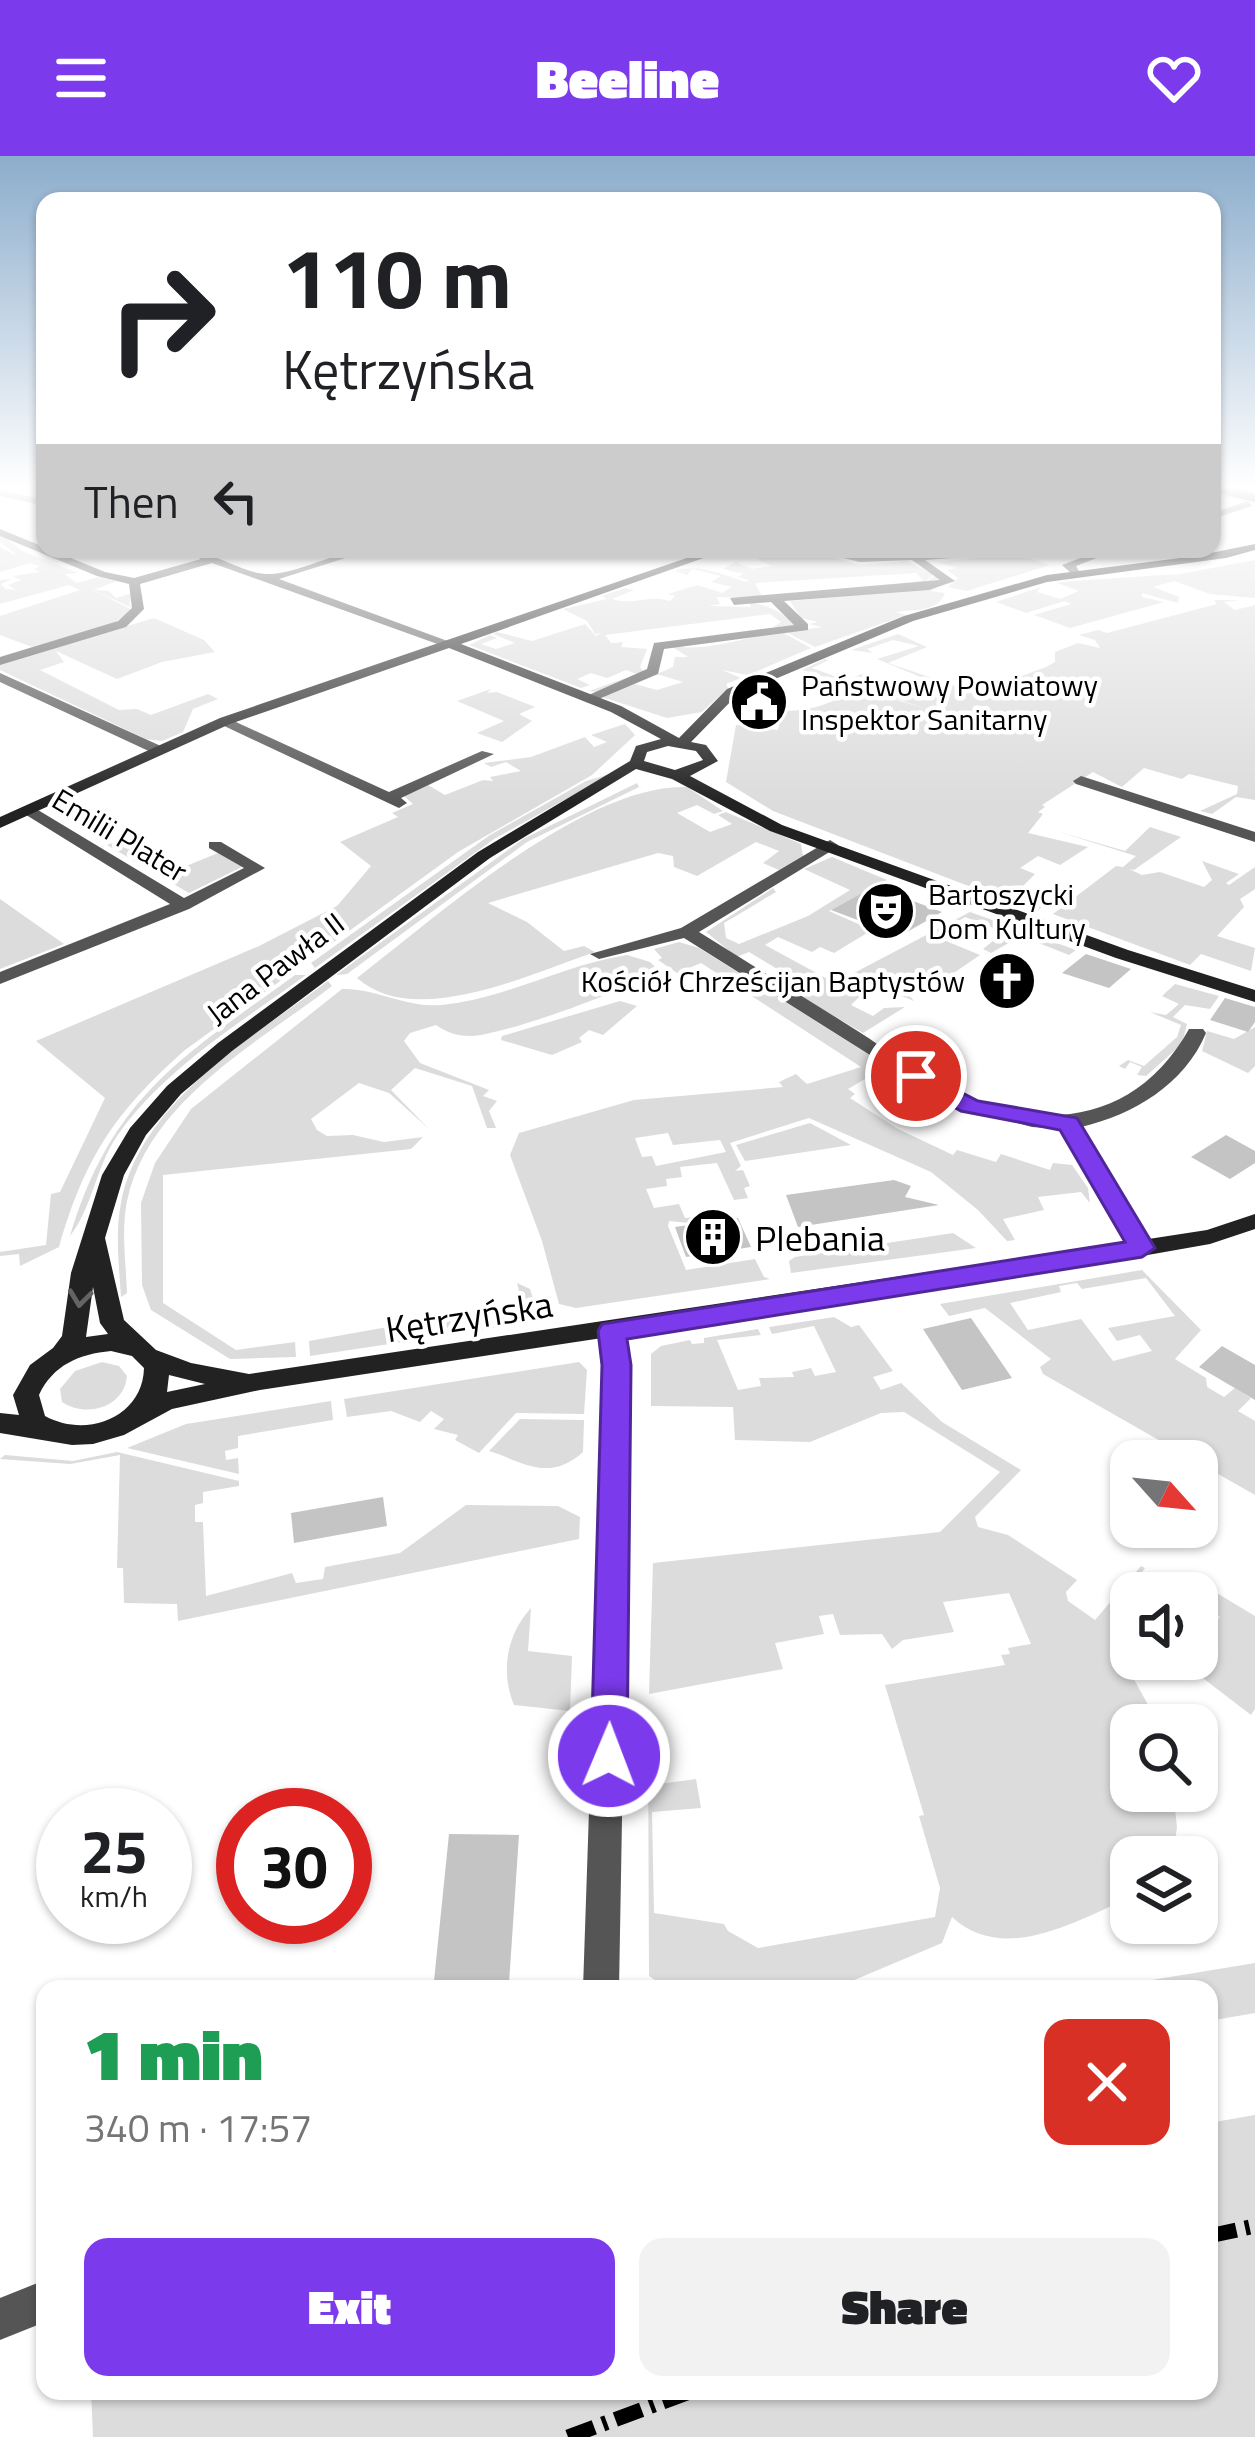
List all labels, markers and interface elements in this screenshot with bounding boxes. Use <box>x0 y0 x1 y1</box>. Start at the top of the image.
text: Beeline <box>536 37 719 119</box>
icon: menu <box>48 45 114 111</box>
icon: heart <box>1141 45 1207 111</box>
text: 110 m <box>282 213 512 341</box>
icon: right <box>84 240 240 396</box>
text: Kętrzyńska <box>282 328 534 410</box>
text: Then <box>84 467 179 535</box>
icon: left <box>203 468 269 534</box>
place label: Państwowy Powiatowy Inspektor Sanitarny <box>801 662 1098 742</box>
public building icon: Państwowy Powiatowy Inspektor Sanitarny <box>728 671 790 733</box>
street label: Emilii Plater <box>44 776 196 894</box>
place label: Bartoszycki Dom Kultury <box>928 871 1086 951</box>
theatre icon: Bartoszycki Dom Kultury <box>855 880 917 942</box>
street label: Jana Pawła II <box>196 901 354 1035</box>
church icon: Kościół Chrześcijan Baptystów <box>976 950 1038 1012</box>
place label: Kościół Chrześcijan Baptystów <box>581 958 965 1004</box>
pin <box>865 1025 967 1127</box>
icon: arrive <box>883 1043 949 1109</box>
building icon: Plebania <box>682 1206 744 1268</box>
place label: Plebania <box>755 1210 885 1265</box>
street label: Kętrzyńska <box>382 1276 556 1356</box>
one-way arrow <box>67 1289 93 1308</box>
north arrow <box>1110 1440 1218 1548</box>
map controls <box>1110 1440 1218 1944</box>
button: sound <box>1110 1572 1218 1680</box>
position arrow <box>546 1693 672 1819</box>
button: search <box>1110 1704 1218 1812</box>
speed limit sign: 30 <box>216 1788 372 1944</box>
text: 25 <box>80 1805 148 1896</box>
button: layers <box>1110 1836 1218 1944</box>
text: km/h <box>80 1873 148 1919</box>
text: 1 min <box>84 1998 263 2108</box>
button: close <box>1044 2019 1170 2145</box>
text: 340 m · 17:57 <box>84 2098 312 2157</box>
button: Exit <box>84 2238 615 2376</box>
button: Share <box>639 2238 1170 2376</box>

